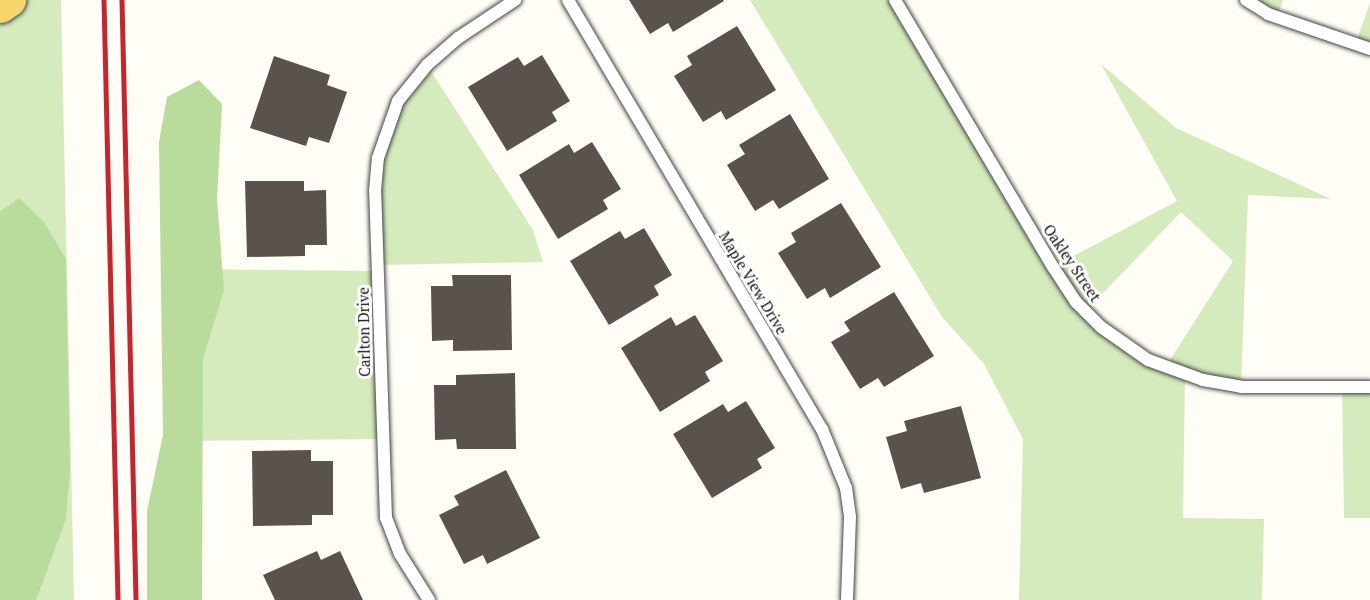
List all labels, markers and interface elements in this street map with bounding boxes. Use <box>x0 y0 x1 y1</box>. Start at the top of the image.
street label: Oakley Street <box>1040 221 1104 305</box>
street label: Maple View Drive <box>715 228 791 338</box>
street label: Carlton Drive <box>354 287 374 377</box>

